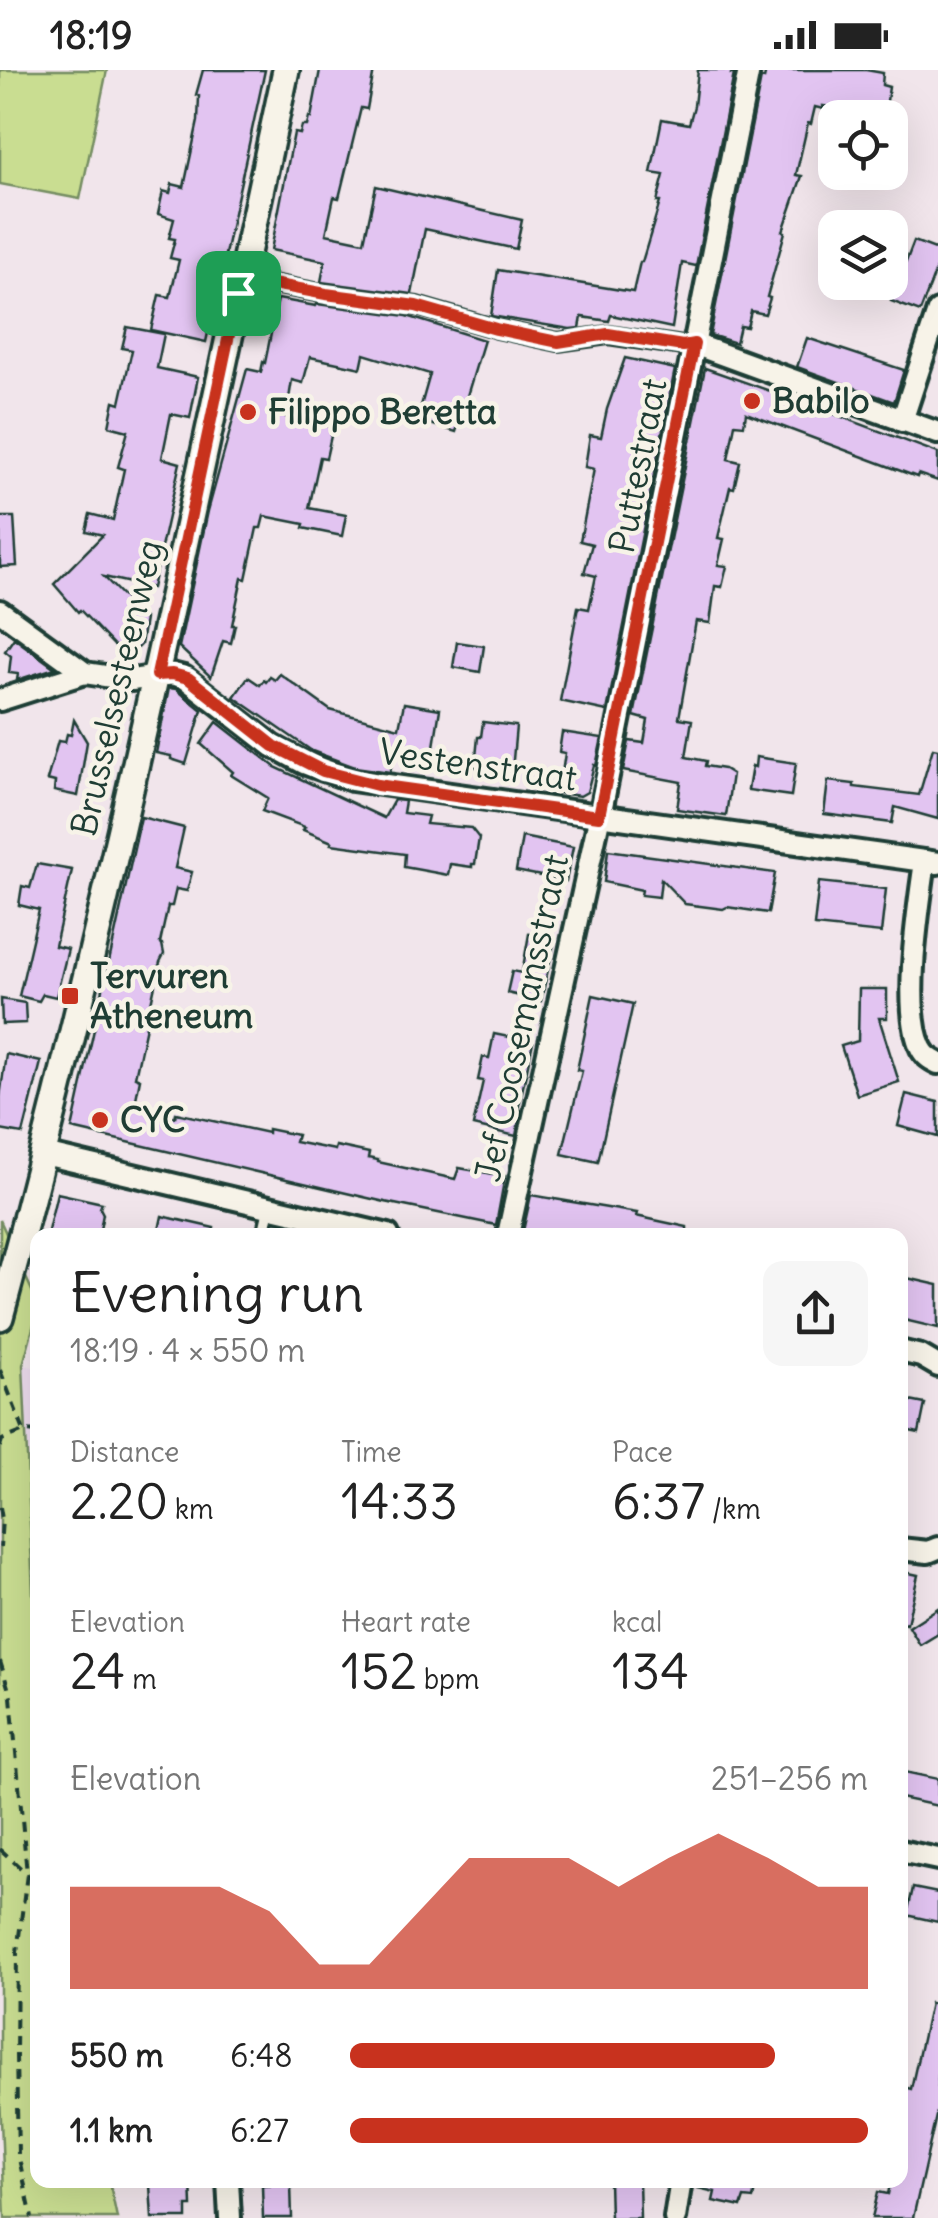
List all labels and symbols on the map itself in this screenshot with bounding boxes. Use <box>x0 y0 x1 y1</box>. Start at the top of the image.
pin <box>196 251 281 336</box>
street label: Puttestraat <box>599 375 676 557</box>
place label: Babilo <box>772 378 870 422</box>
place label: Filippo Beretta <box>268 389 497 433</box>
marker: Babilo <box>741 390 763 412</box>
marker: Filippo Beretta <box>237 401 259 423</box>
street label: Brusselsesteenweg <box>61 536 171 840</box>
street label: Vestenstraat <box>376 728 580 800</box>
street label: Jef Coosemansstraat <box>465 850 577 1185</box>
place label: Tervuren Atheneum <box>90 953 253 1037</box>
marker: Tervuren Atheneum <box>59 985 81 1007</box>
place label: CYC <box>120 1097 185 1141</box>
marker: CYC <box>89 1109 111 1131</box>

